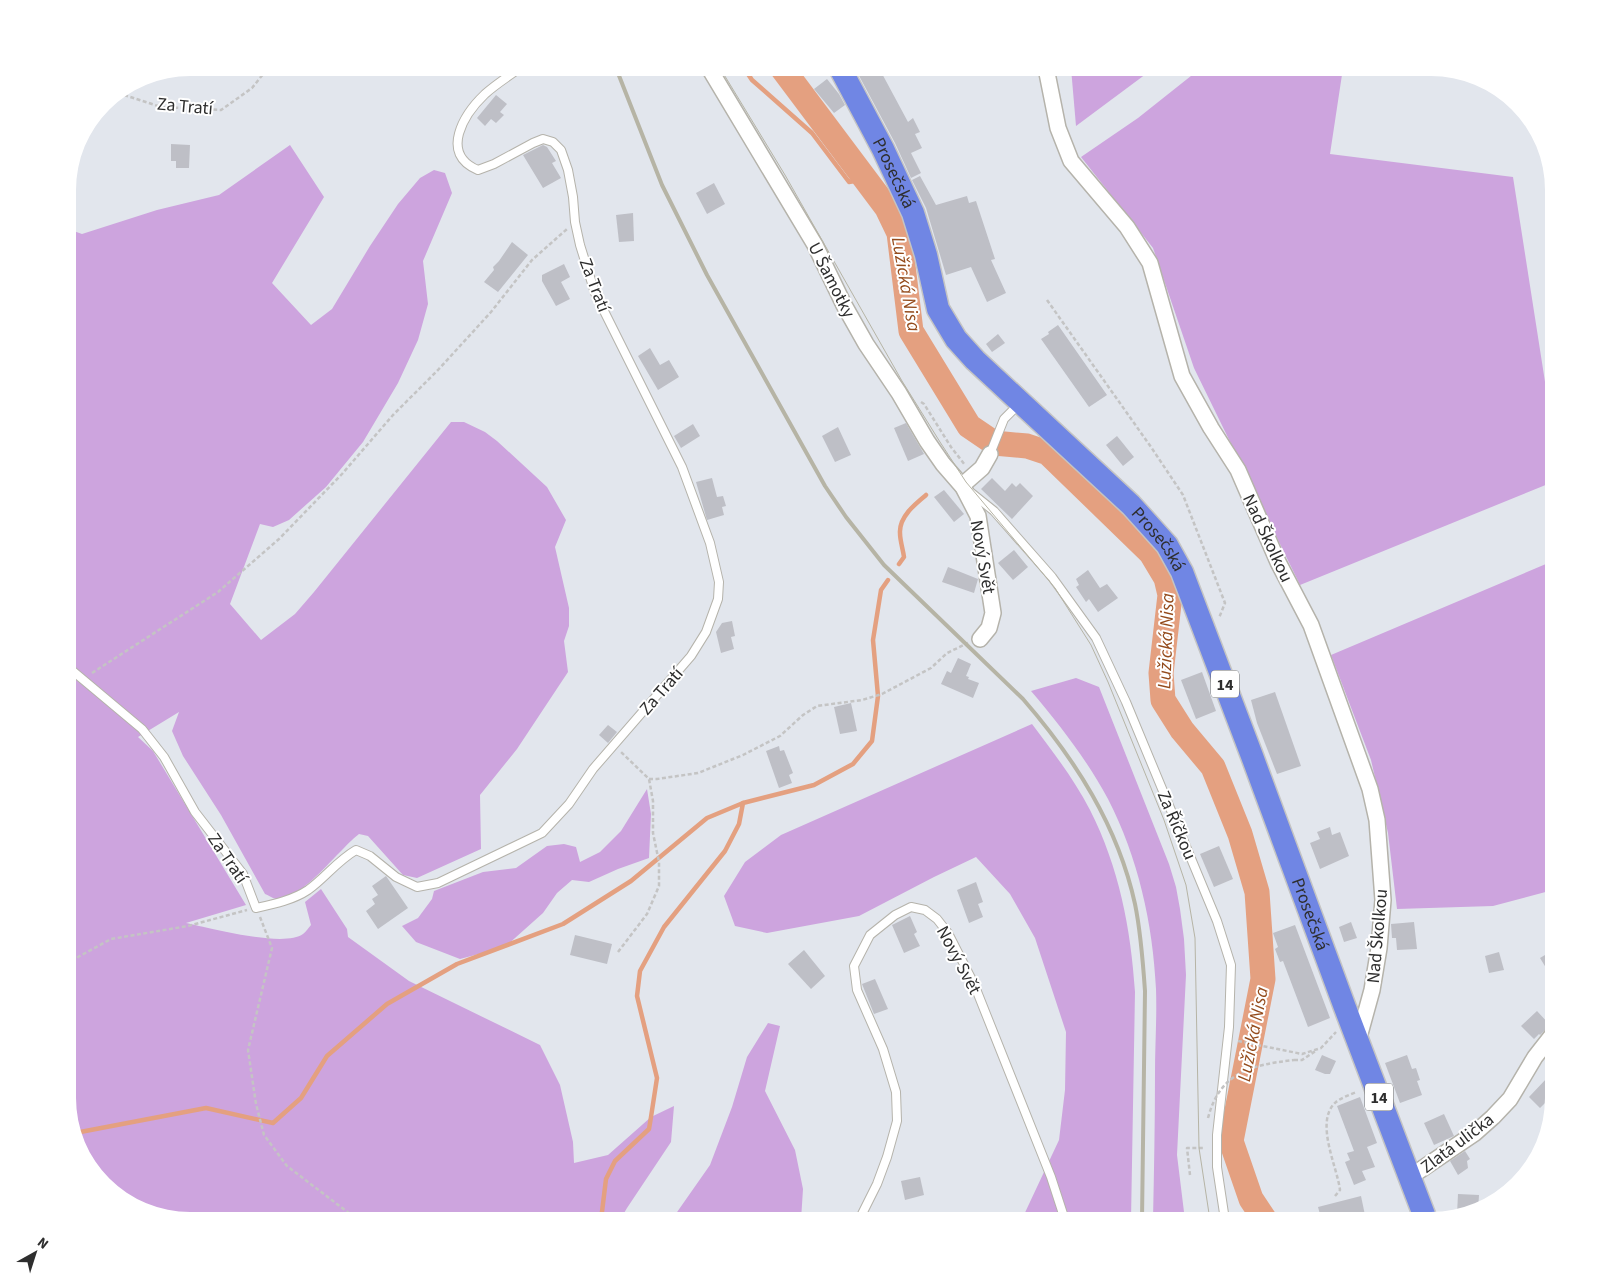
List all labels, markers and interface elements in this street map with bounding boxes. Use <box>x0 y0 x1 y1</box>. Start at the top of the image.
street label: Za Tratí <box>156 92 215 121</box>
street label: Prosečská <box>866 133 921 213</box>
water label: Lužická Nisa <box>884 235 927 334</box>
street label: U Šamotky <box>802 238 861 323</box>
street label: Za Tratí <box>573 255 616 316</box>
street label: Nad Školkou <box>1236 490 1299 587</box>
street label: Prosečská <box>1125 501 1191 576</box>
street label: Nový Svět <box>964 518 1001 596</box>
water label: Lužická Nisa <box>1151 593 1182 689</box>
street label: Za Tratí <box>634 662 690 721</box>
road number: 14 <box>1211 671 1239 698</box>
street label: Za Říčkou <box>1151 787 1202 864</box>
street label: Za Tratí <box>202 828 254 889</box>
street label: Prosečská <box>1285 874 1335 954</box>
street label: Nad Školkou <box>1361 888 1394 984</box>
street label: Nový Svět <box>930 921 987 999</box>
water label: Lužická Nisa <box>1231 985 1276 1084</box>
road number: 14 <box>1365 1084 1393 1110</box>
street label: Zlatá ulička <box>1415 1107 1499 1179</box>
north arrow <box>10 1228 60 1278</box>
text: N <box>33 1233 52 1254</box>

